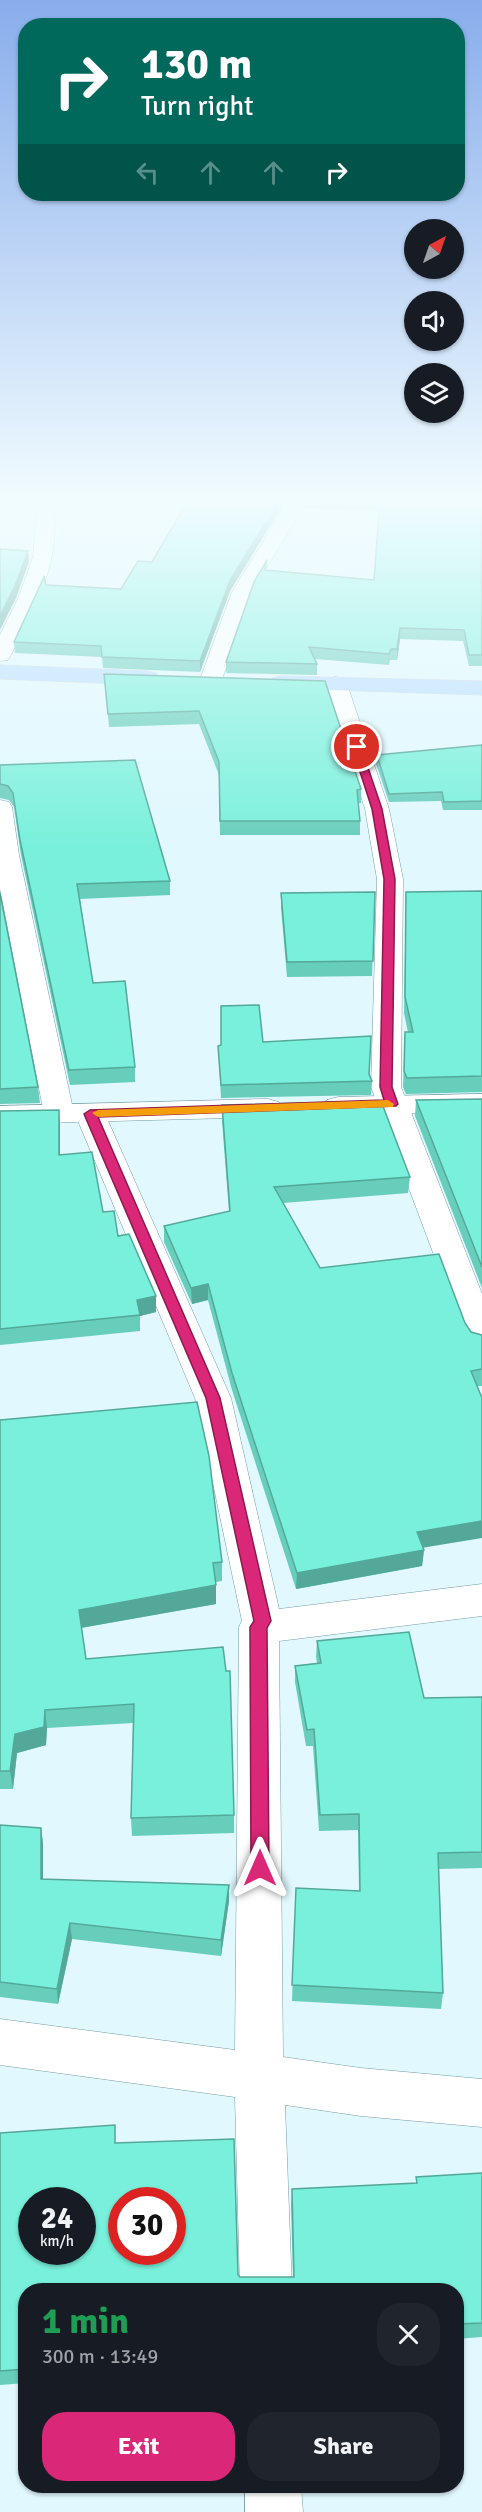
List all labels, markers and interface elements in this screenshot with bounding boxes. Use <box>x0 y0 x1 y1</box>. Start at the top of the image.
text: 130 m <box>141 39 252 90</box>
icon: right <box>42 42 120 120</box>
text: Turn right <box>141 90 254 123</box>
icon: left <box>131 156 164 189</box>
icon: ahead <box>194 156 227 189</box>
icon: ahead <box>257 156 290 189</box>
icon: right <box>320 156 353 189</box>
north arrow <box>404 219 464 279</box>
map controls <box>404 219 464 423</box>
button: sound <box>404 291 464 351</box>
button: layers <box>404 363 464 423</box>
pin <box>331 721 382 772</box>
icon: arrive <box>340 730 373 763</box>
position arrow <box>228 1836 292 1900</box>
speed limit sign: 30 <box>108 2187 186 2265</box>
text: 24 <box>41 2200 73 2237</box>
text: km/h <box>40 2232 74 2250</box>
text: 1 min <box>42 2299 129 2344</box>
button: close <box>377 2303 440 2366</box>
text: 300 m · 13:49 <box>42 2344 158 2369</box>
button: Exit <box>42 2412 235 2481</box>
button: Share <box>247 2412 440 2481</box>

